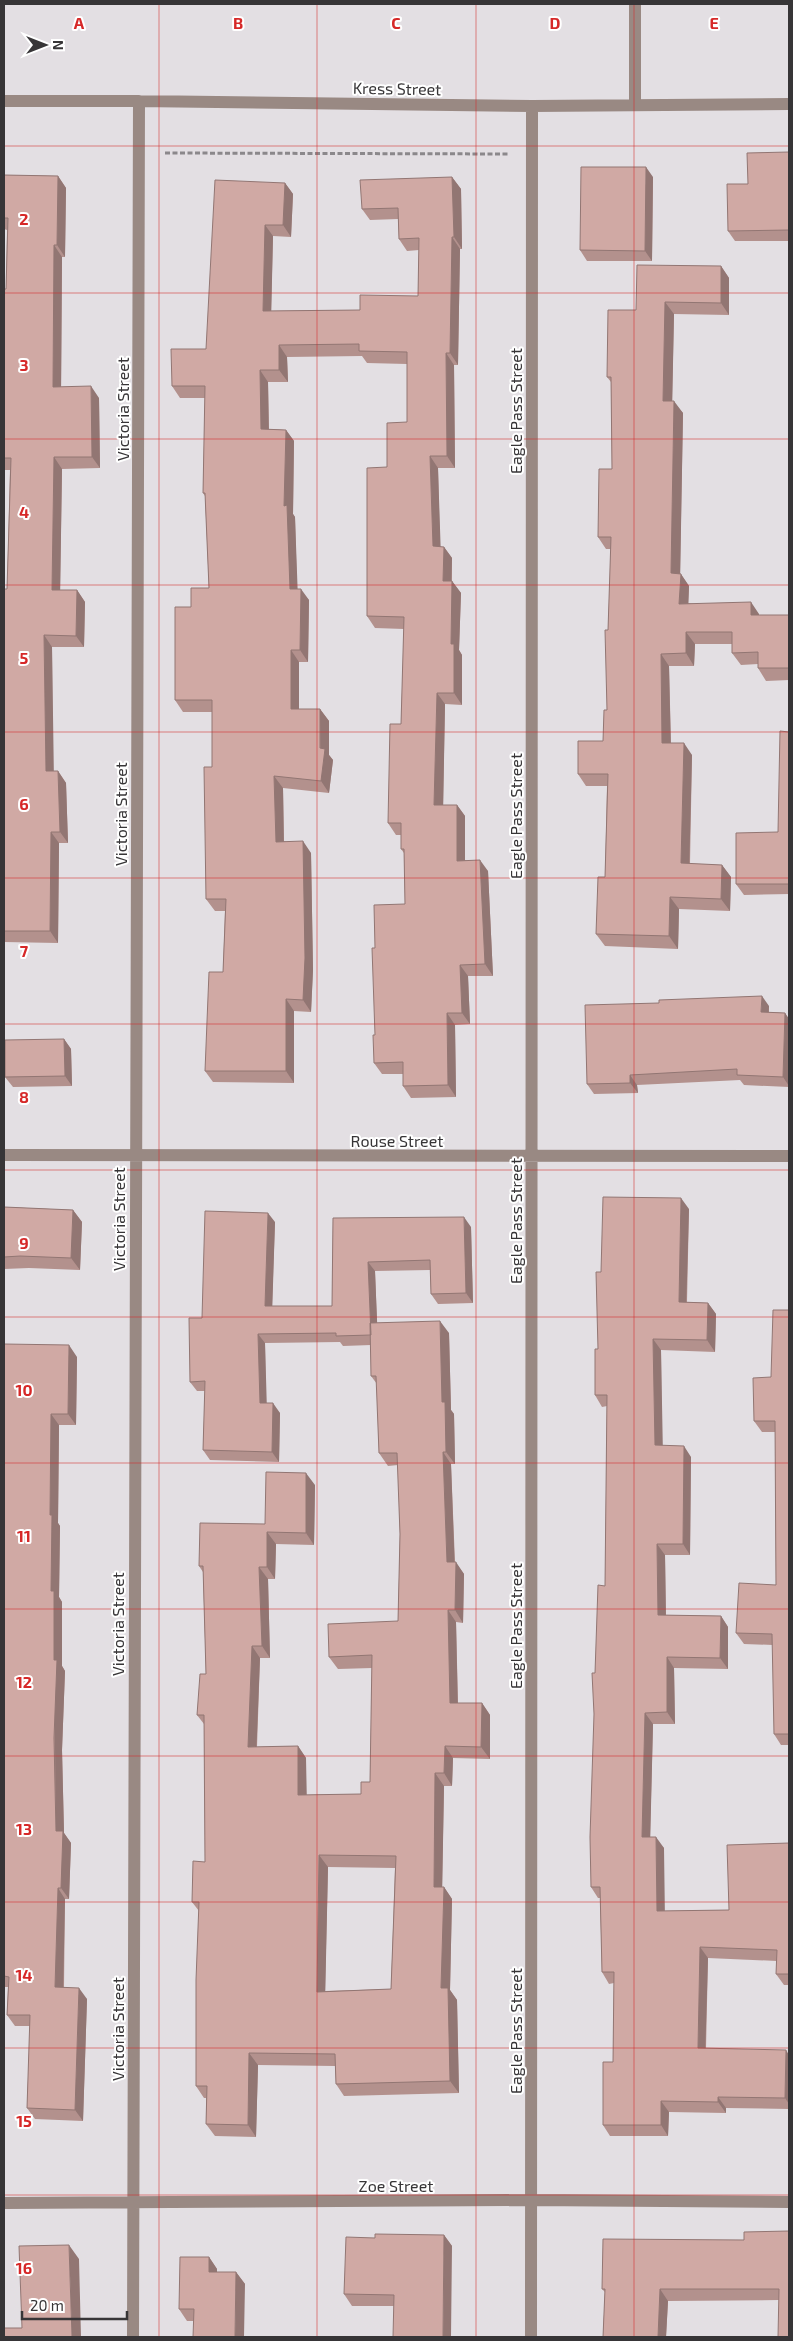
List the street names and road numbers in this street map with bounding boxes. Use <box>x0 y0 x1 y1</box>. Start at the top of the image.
street label: Kress Street <box>353 78 441 98</box>
street label: Eagle Pass Street <box>506 348 525 474</box>
street label: Victoria Street <box>113 357 132 461</box>
street label: Eagle Pass Street <box>506 753 525 879</box>
street label: Victoria Street <box>111 762 130 866</box>
street label: Rouse Street <box>351 1131 443 1150</box>
street label: Eagle Pass Street <box>506 1158 525 1284</box>
street label: Victoria Street <box>109 1167 128 1271</box>
street label: Eagle Pass Street <box>506 1563 525 1689</box>
street label: Victoria Street <box>108 1572 127 1676</box>
street label: Eagle Pass Street <box>506 1968 525 2094</box>
street label: Victoria Street <box>108 1977 127 2081</box>
street label: Zoe Street <box>359 2176 433 2195</box>

